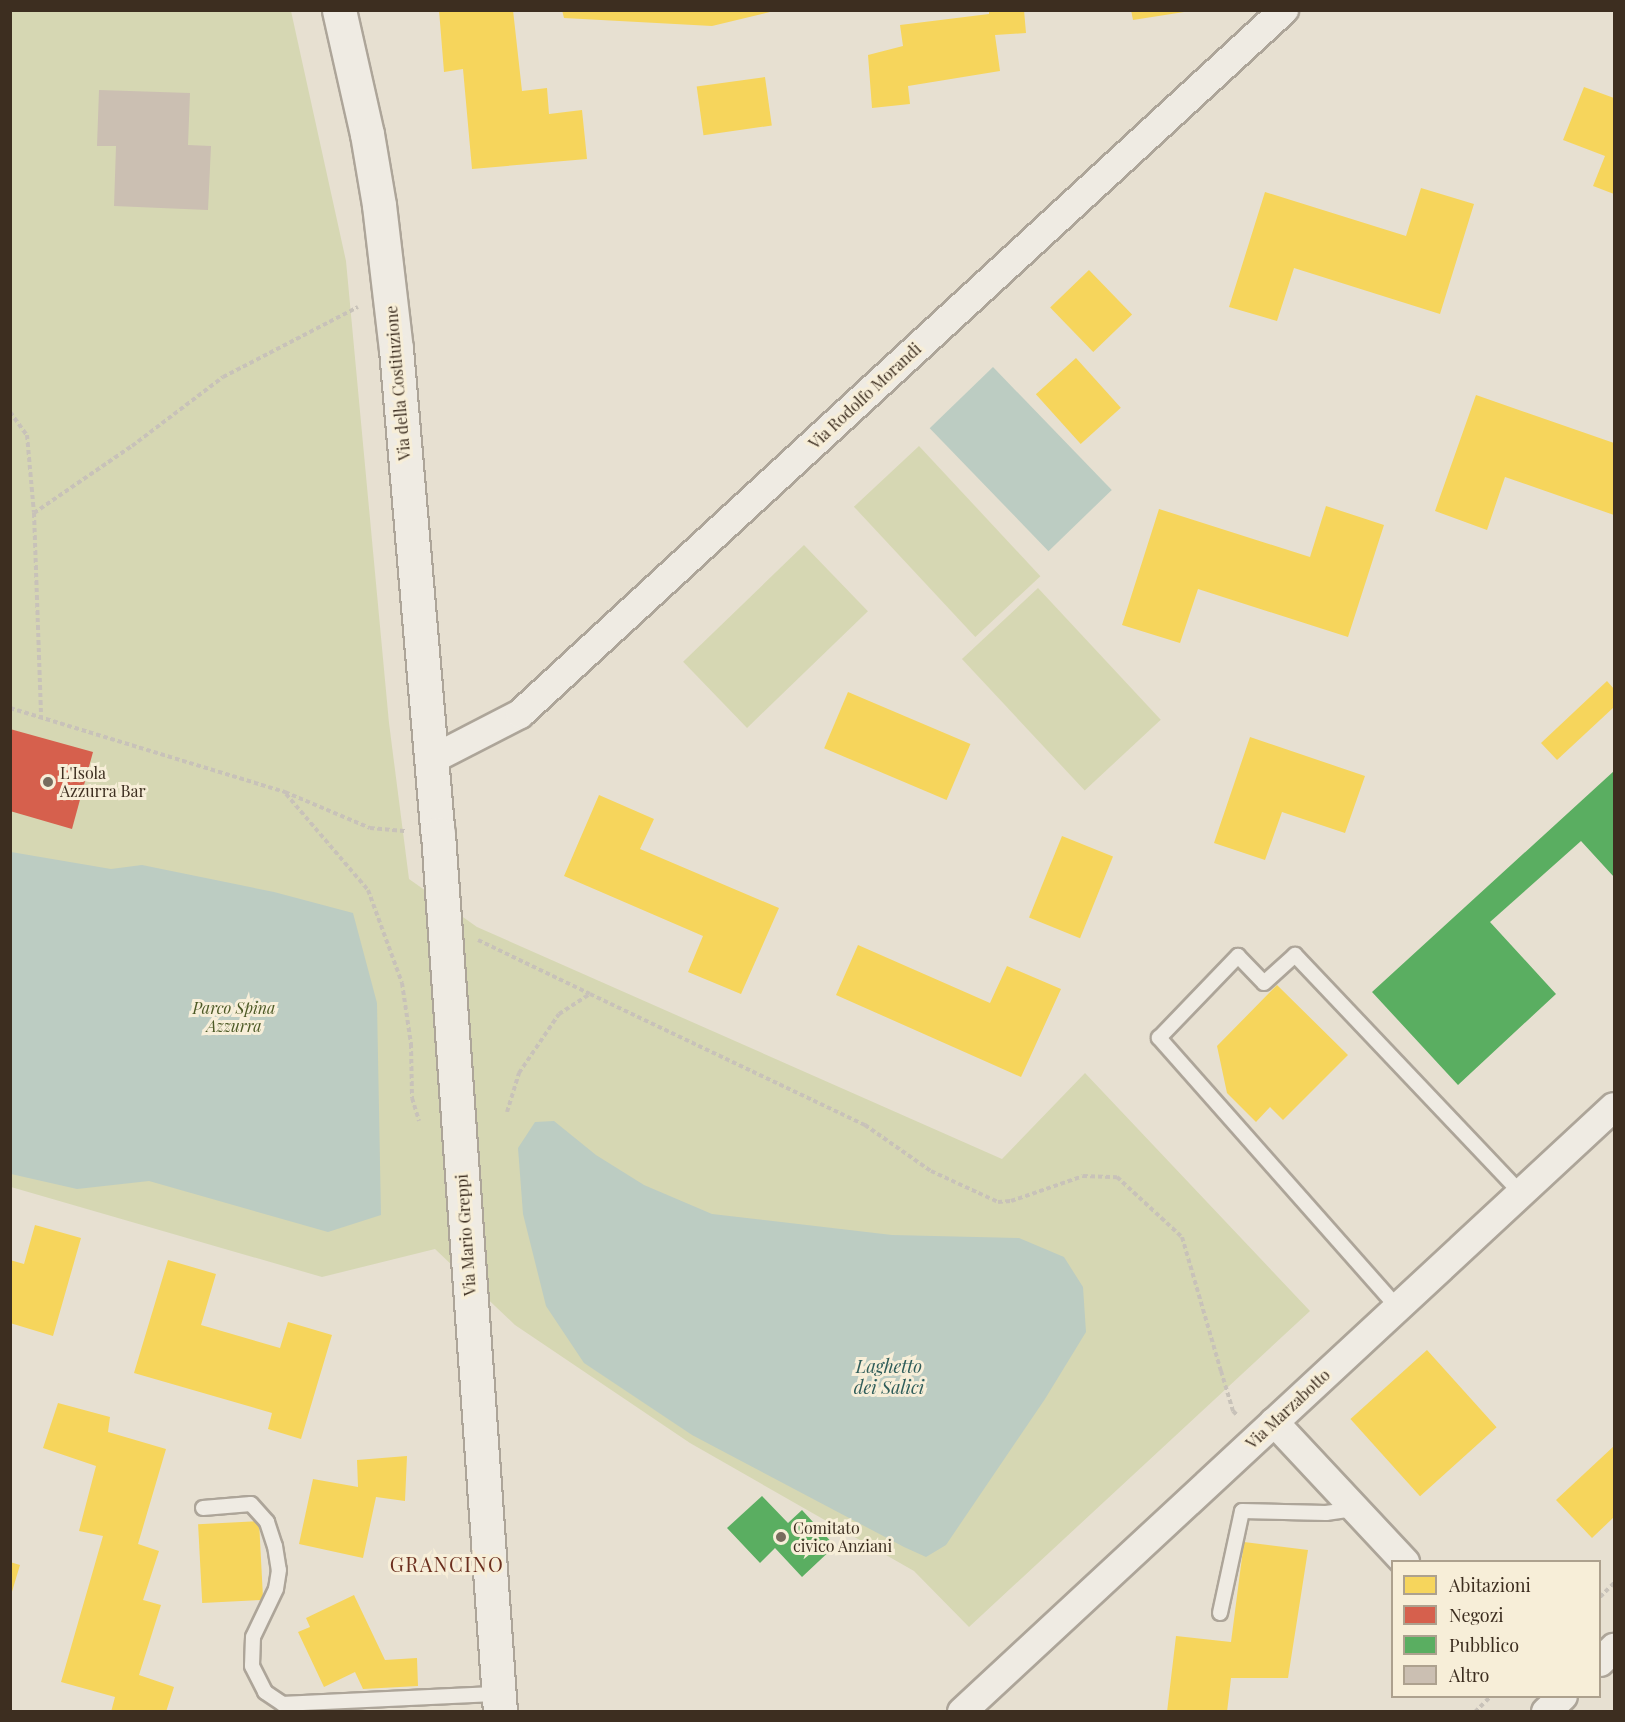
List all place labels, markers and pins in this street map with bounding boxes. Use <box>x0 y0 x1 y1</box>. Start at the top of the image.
place label: L'Isola Azzurra Bar <box>60 763 146 801</box>
marker: L'Isola Azzurra Bar <box>41 775 55 789</box>
place label: Comitato civico Anziani <box>793 1518 893 1556</box>
marker: Comitato civico Anziani <box>774 1530 788 1544</box>

